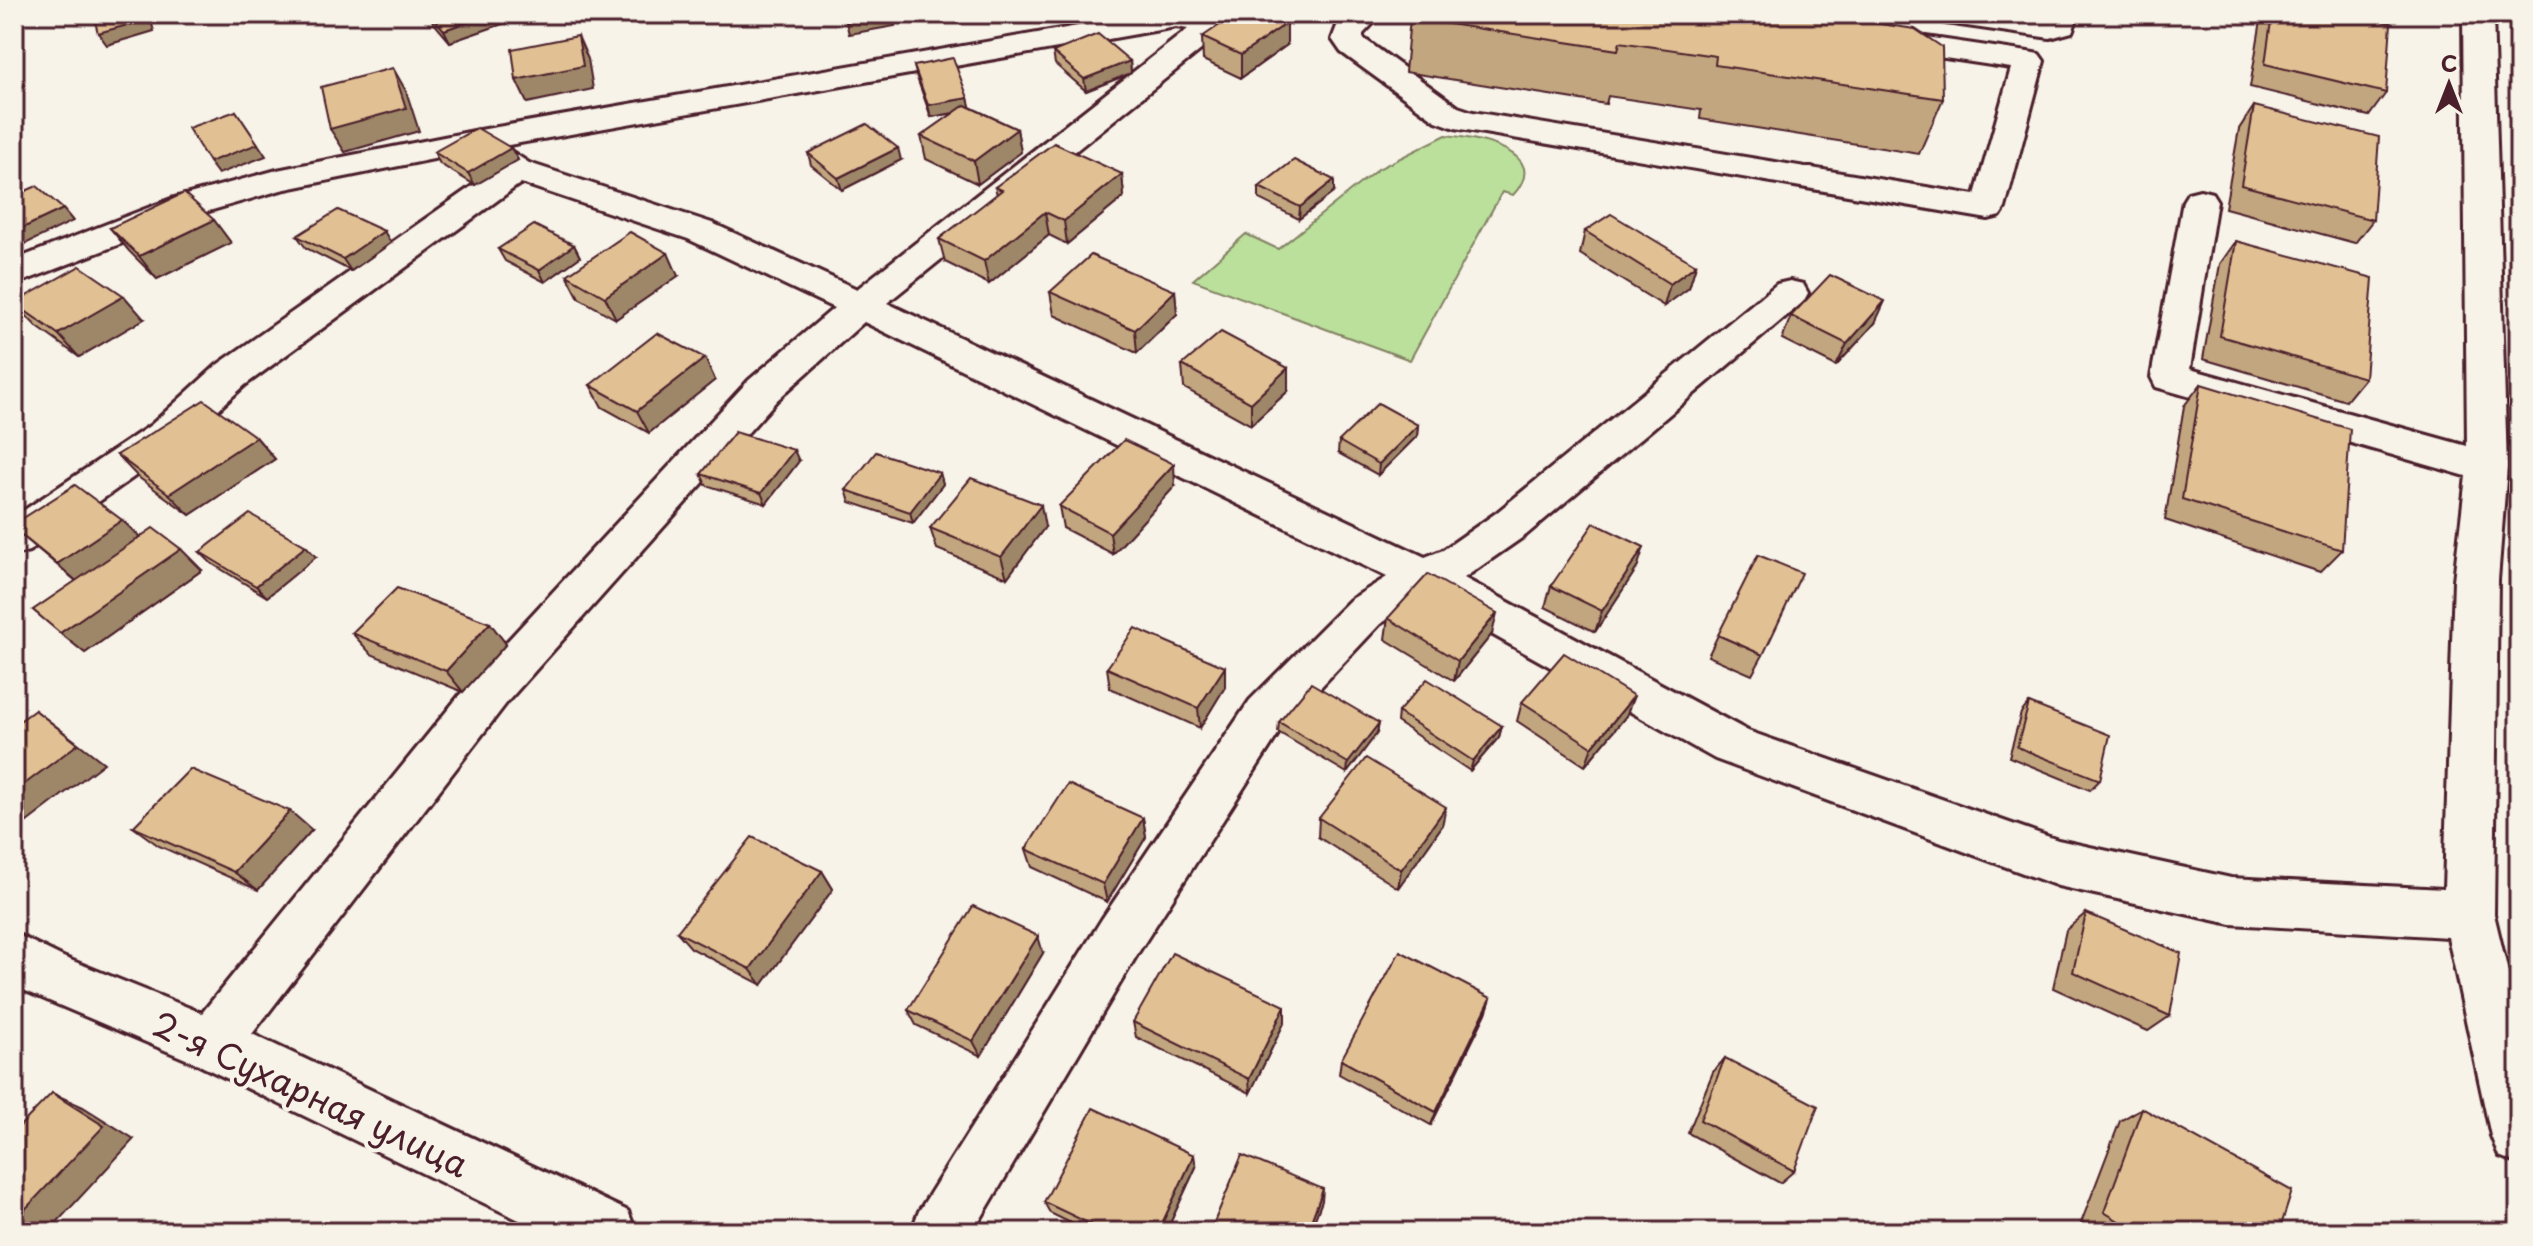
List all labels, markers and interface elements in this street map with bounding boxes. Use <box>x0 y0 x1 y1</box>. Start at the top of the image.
north arrow <box>2409 44 2489 124</box>
text: С <box>2441 46 2457 79</box>
street label: 2-я Сухарная улица <box>144 997 478 1189</box>

